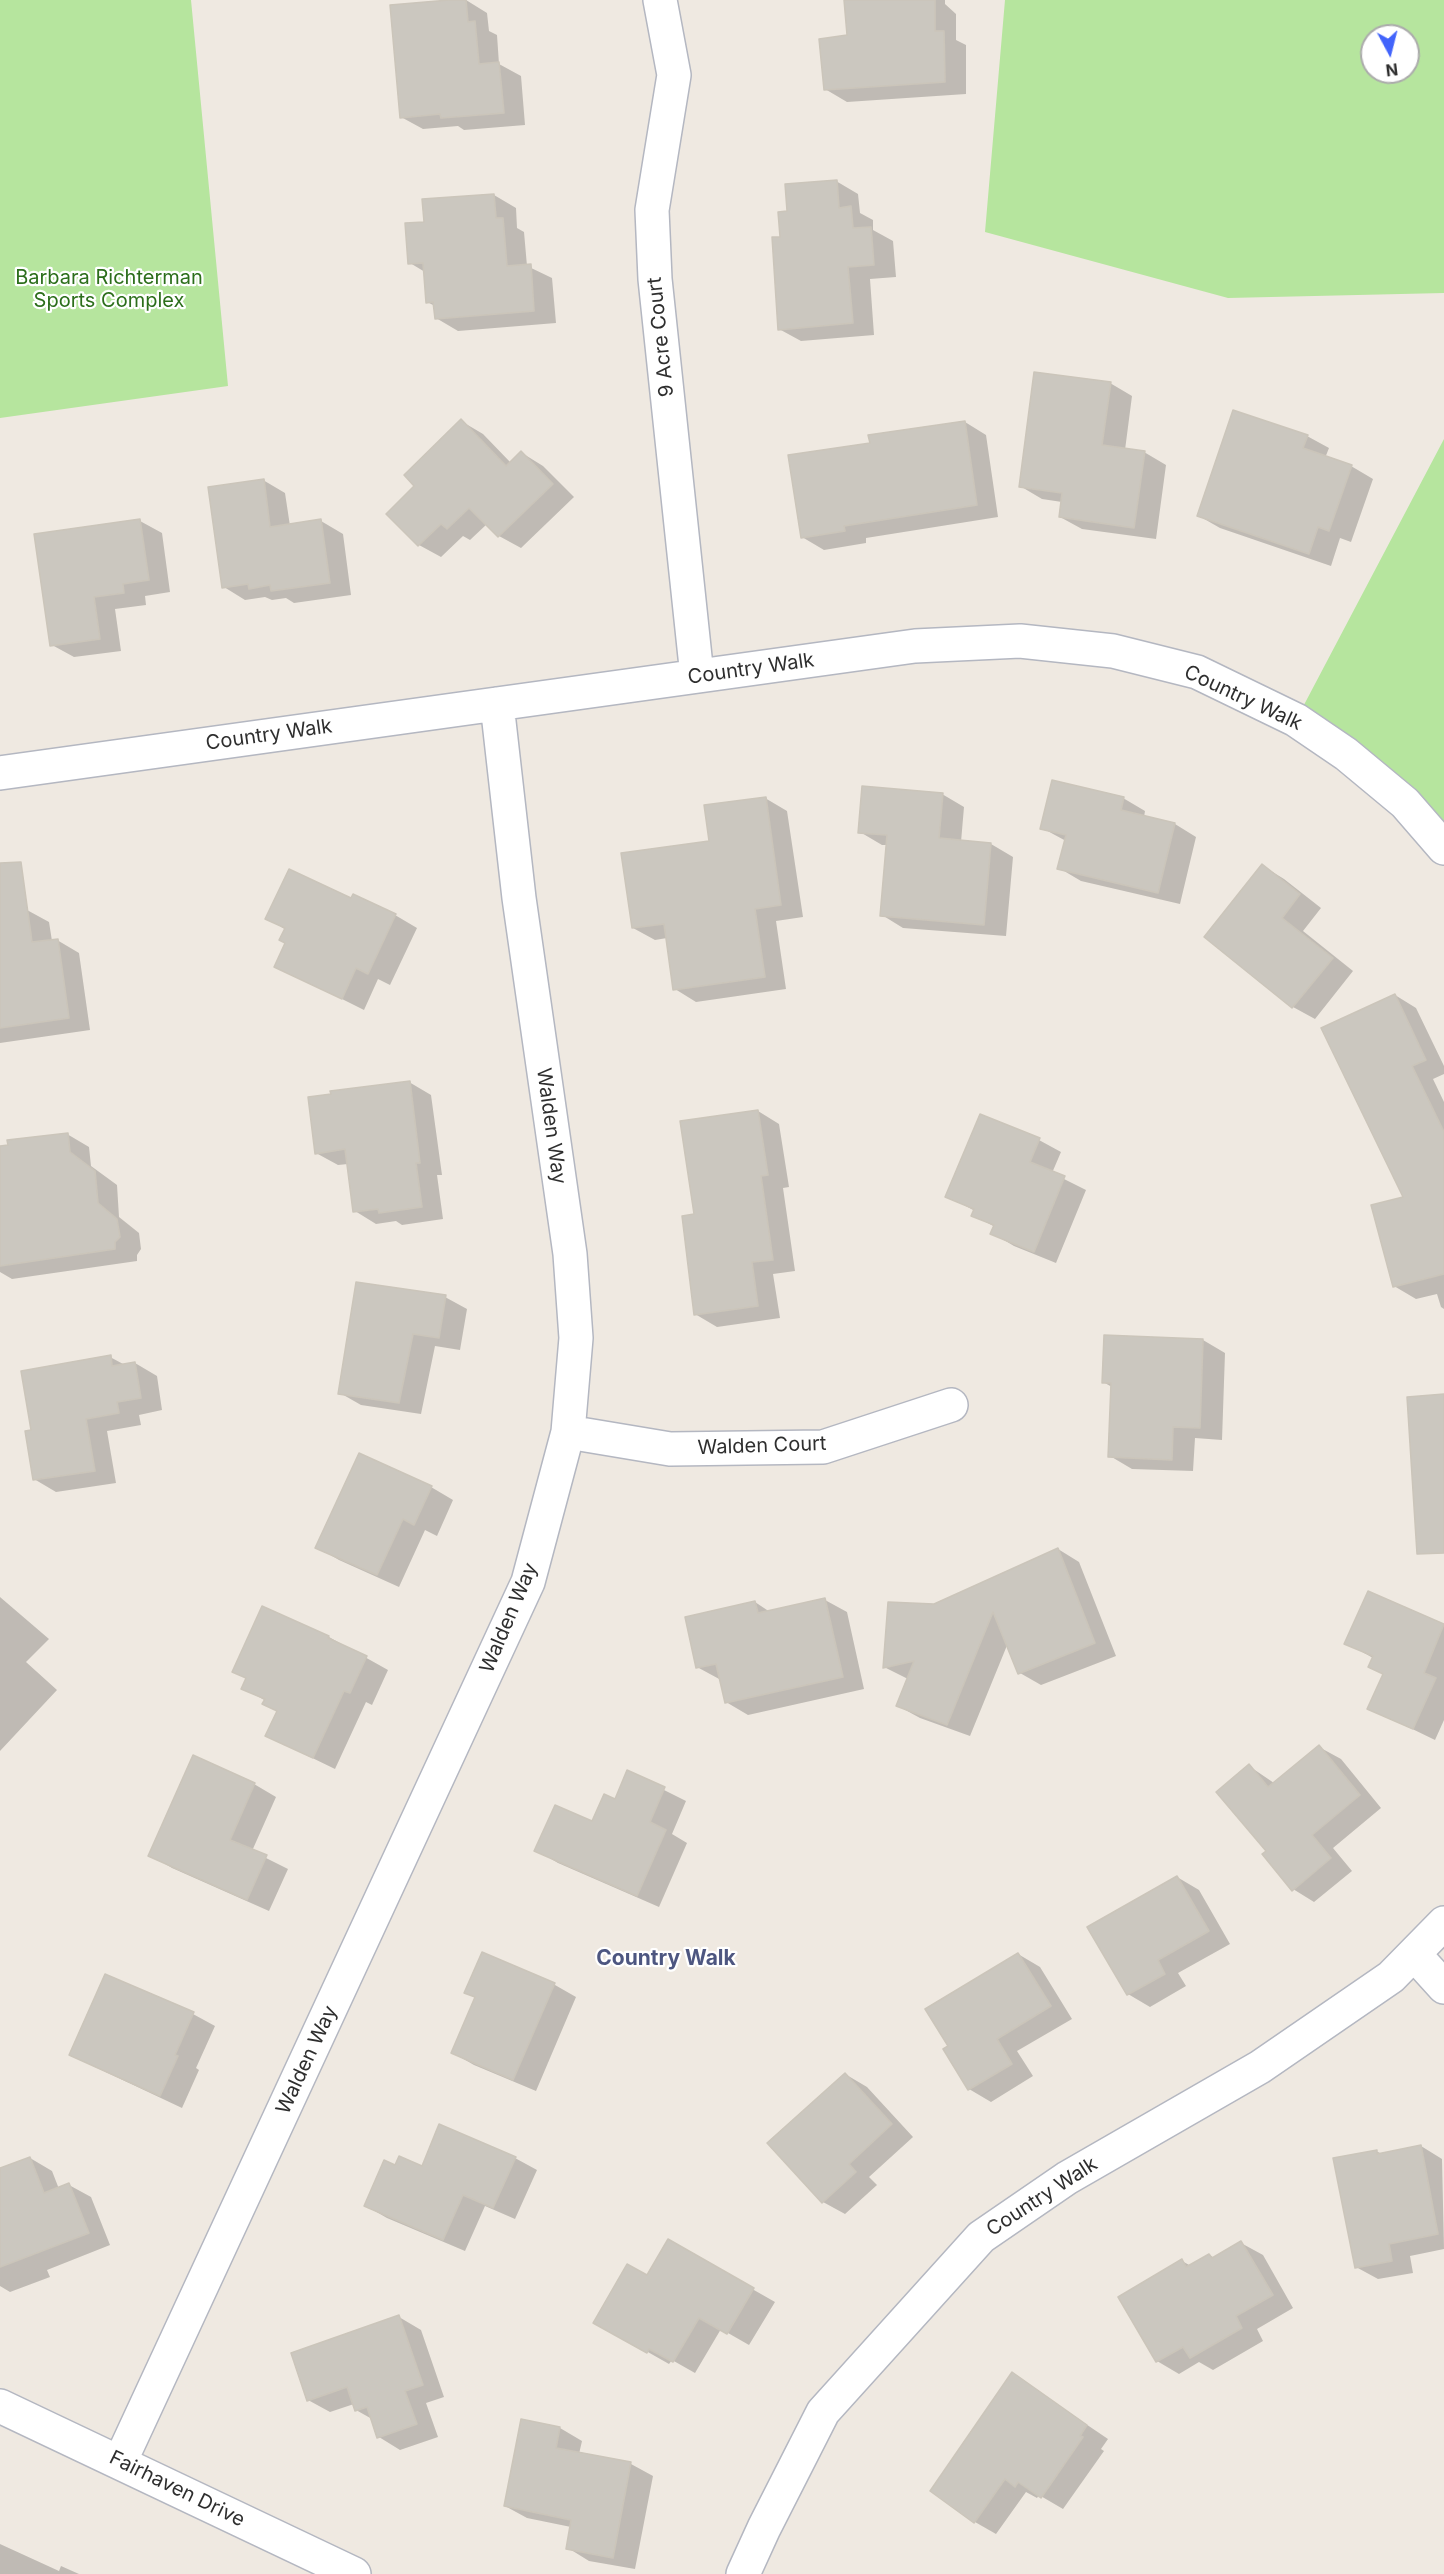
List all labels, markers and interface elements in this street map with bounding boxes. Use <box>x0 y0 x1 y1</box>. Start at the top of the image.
north arrow <box>1360 24 1420 84</box>
text: N <box>1385 59 1399 81</box>
park label: Barbara Richterman Sports Complex <box>15 266 203 313</box>
street label: 9 Acre Court <box>643 276 679 398</box>
street label: Country Walk <box>686 648 816 690</box>
street label: Country Walk <box>1180 660 1306 736</box>
street label: Country Walk <box>204 714 334 756</box>
street label: Walden Way <box>531 1066 571 1186</box>
street label: Walden Court <box>697 1432 827 1460</box>
street label: Walden Way <box>475 1559 543 1677</box>
district label: Country Walk <box>596 1946 736 1972</box>
street label: Walden Way <box>271 2002 343 2118</box>
street label: Country Walk <box>982 2152 1102 2242</box>
street label: Fairhaven Drive <box>105 2446 249 2532</box>

